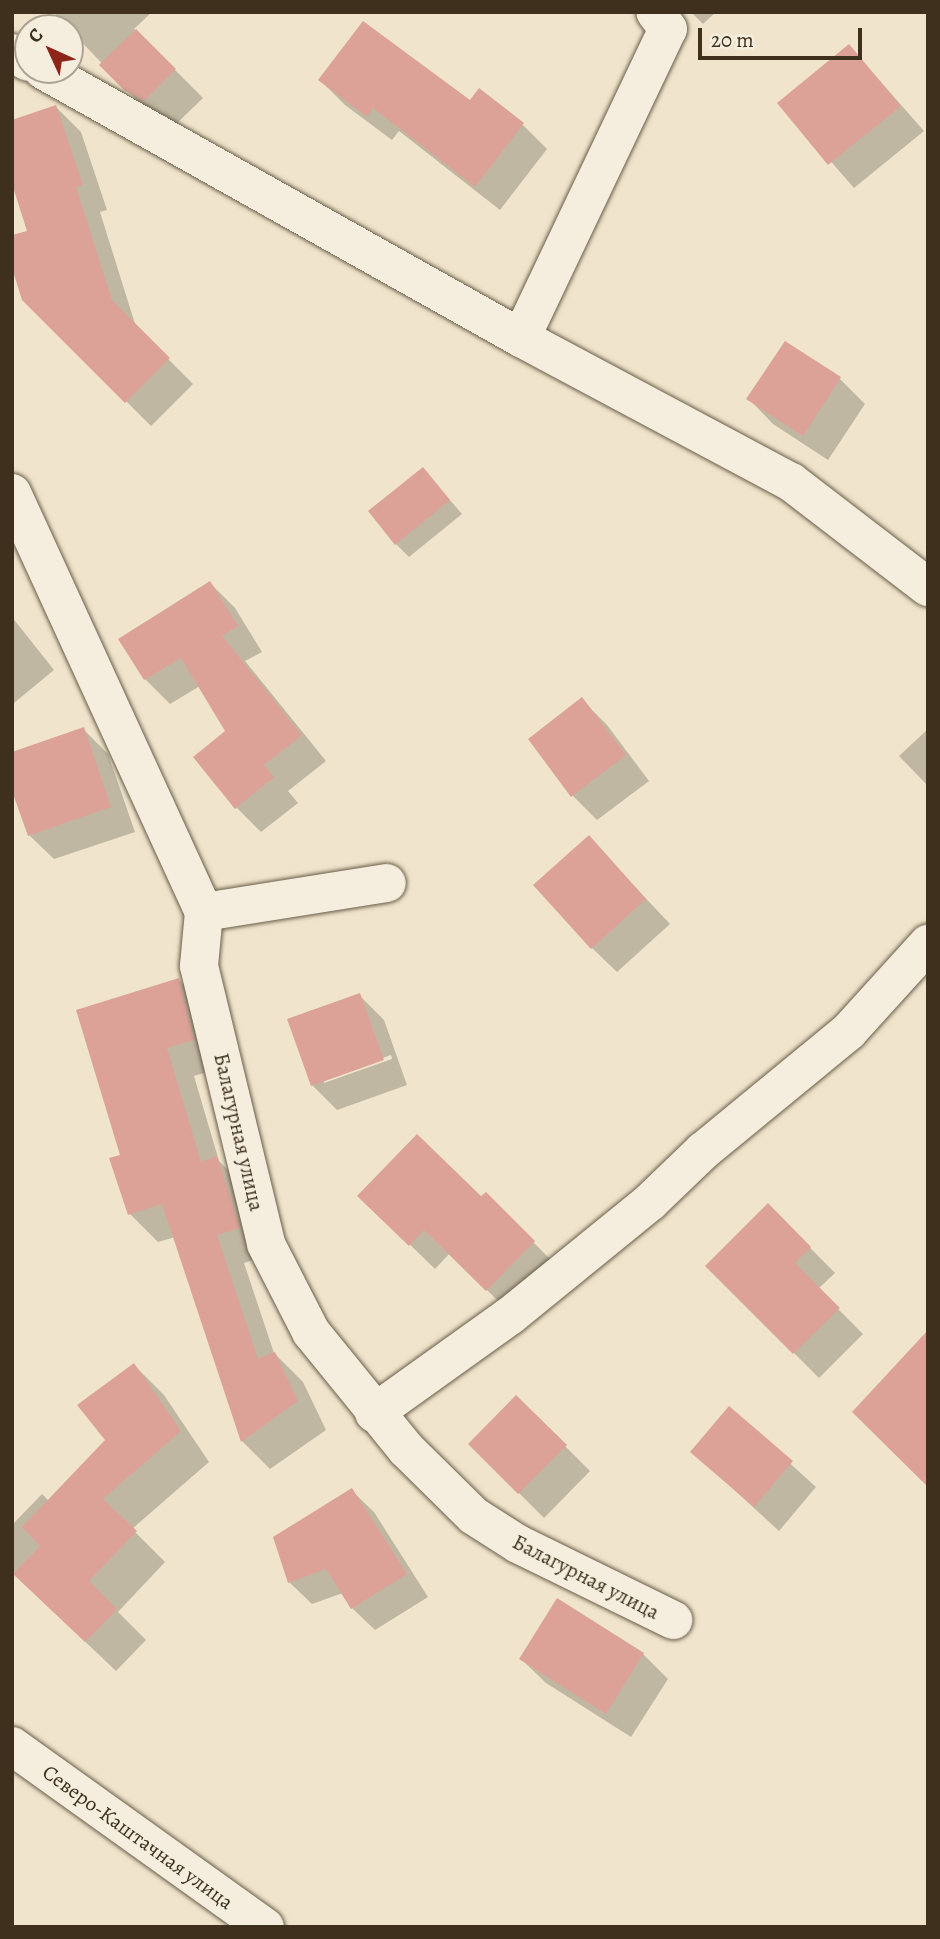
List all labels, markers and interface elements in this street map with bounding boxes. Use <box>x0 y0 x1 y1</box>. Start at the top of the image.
north arrow <box>14 14 84 84</box>
scale bar <box>702 14 866 58</box>
text: С <box>22 22 49 49</box>
text: 20 m <box>711 26 754 54</box>
street label: Балагурная улица <box>209 1051 269 1213</box>
street label: Балагурная улица <box>508 1529 664 1625</box>
street label: Северо-Каштачная улица <box>38 1759 238 1915</box>

